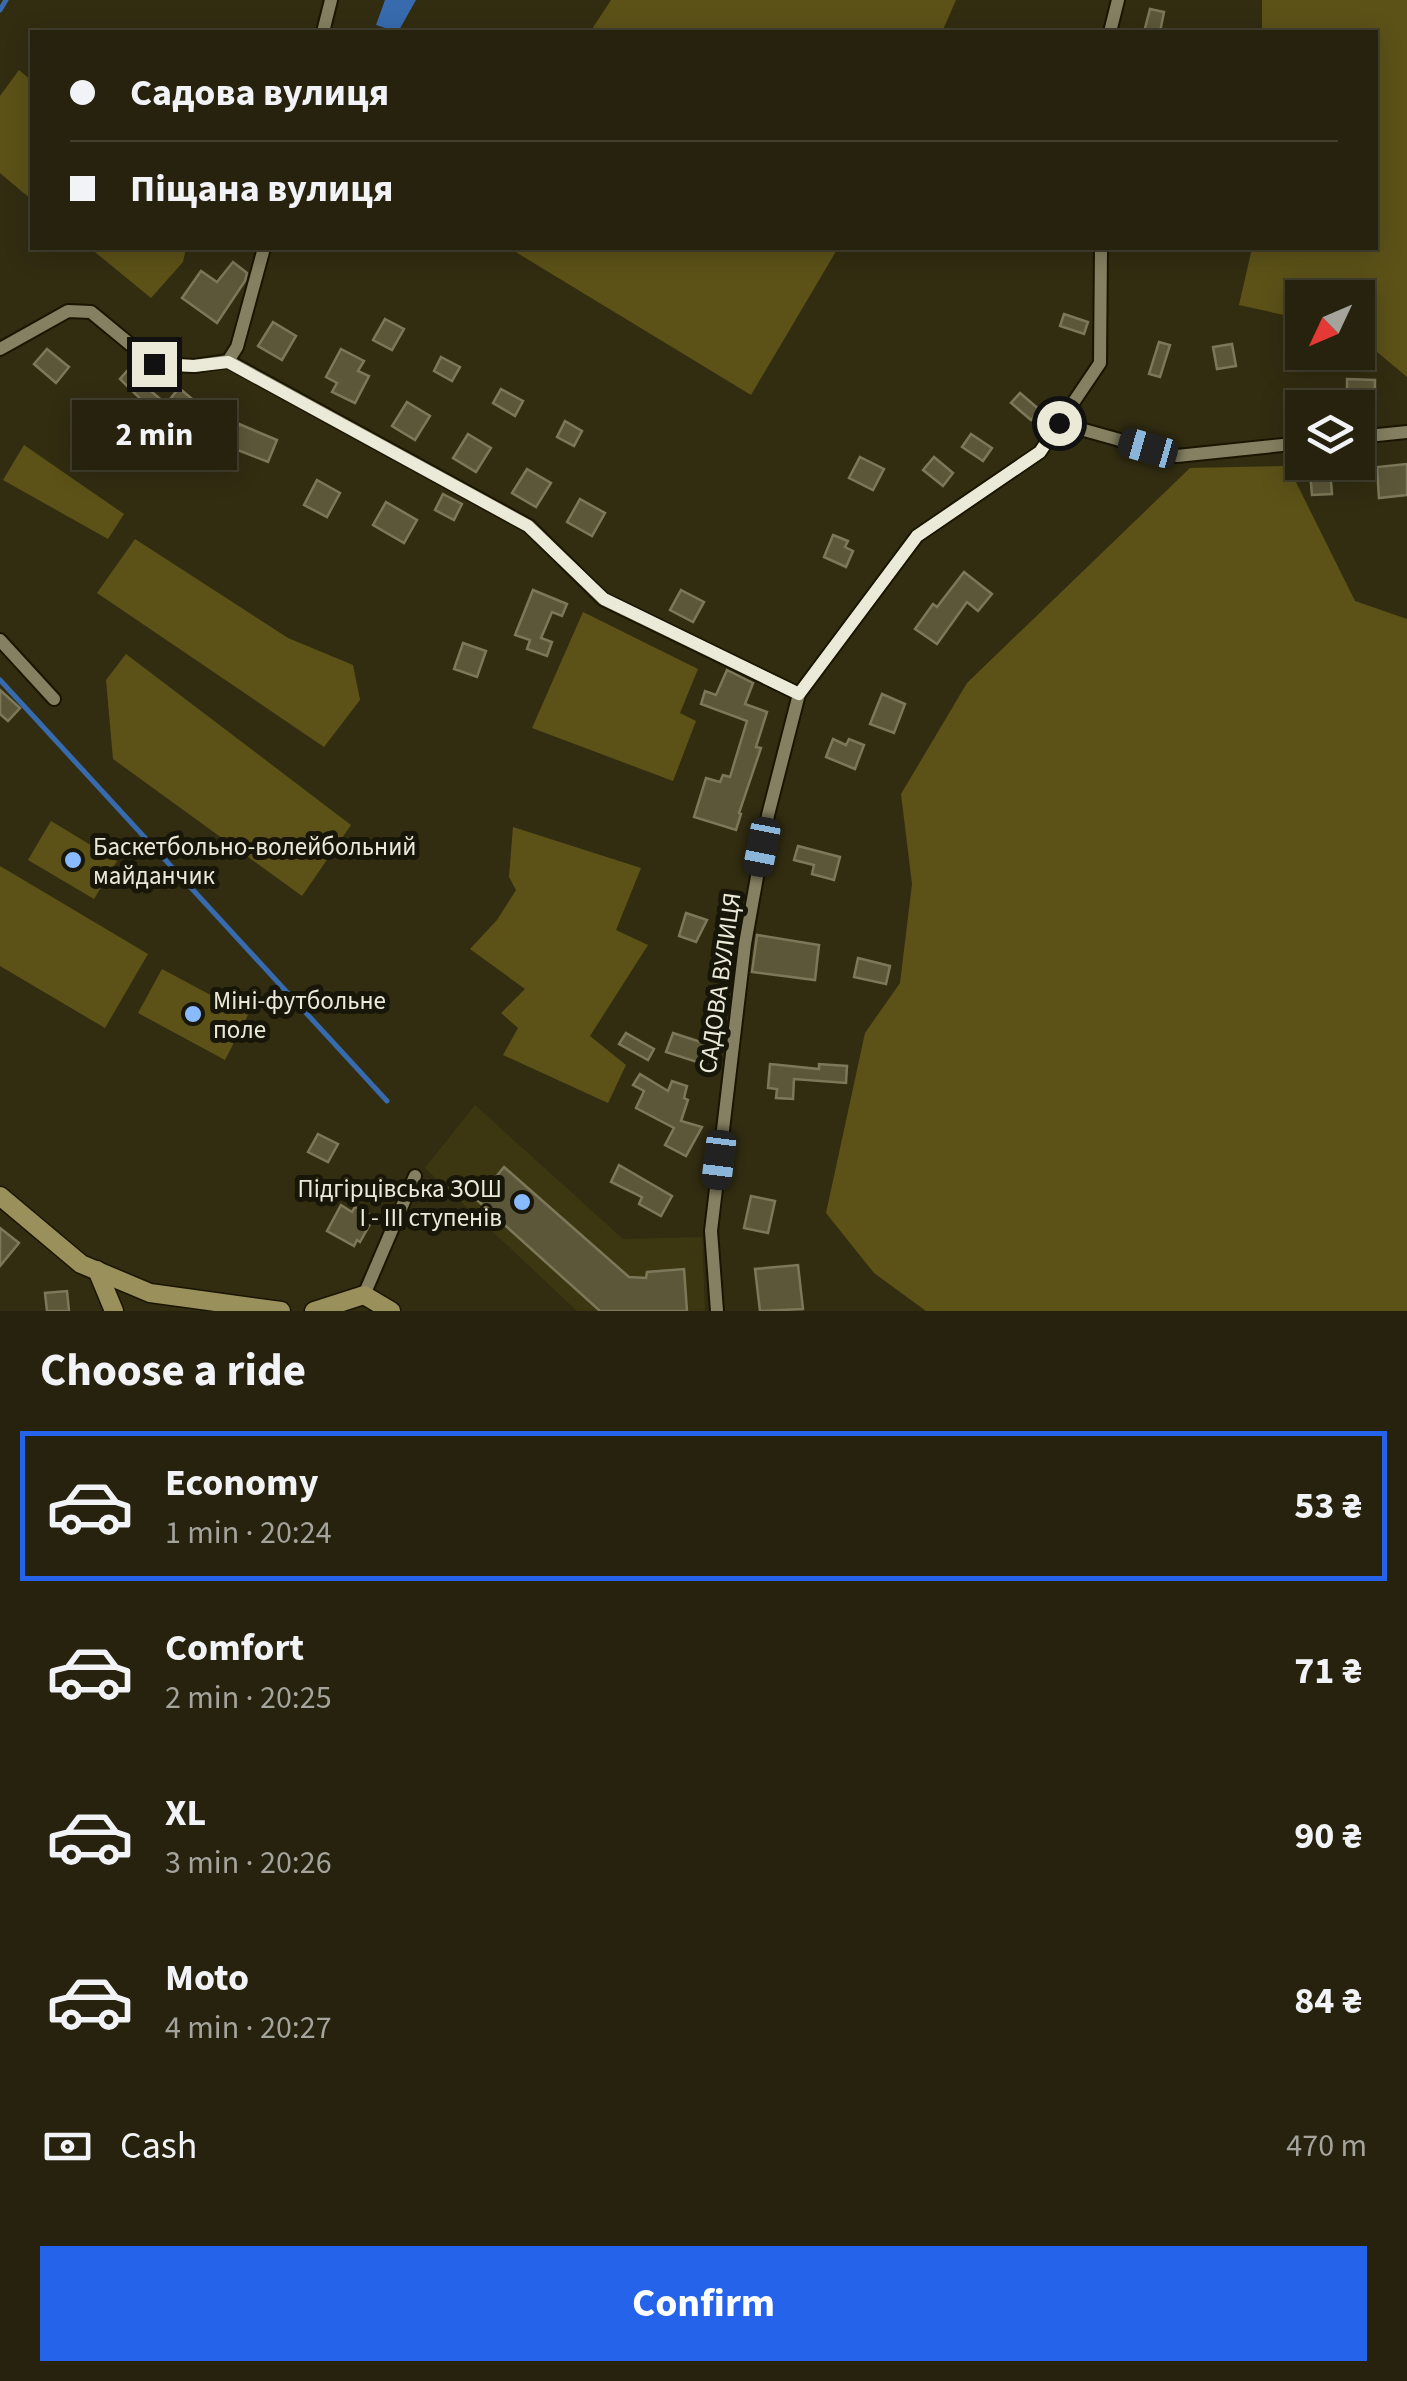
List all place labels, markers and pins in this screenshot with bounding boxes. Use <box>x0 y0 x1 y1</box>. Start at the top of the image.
place label: Баскетбольно-волейбольний майданчик <box>93 829 416 894</box>
marker: Баскетбольно-волейбольний майданчик <box>62 849 84 871</box>
place label: Міні-футбольне поле <box>213 983 386 1048</box>
marker: Міні-футбольне поле <box>182 1003 204 1025</box>
place label: Підгірцівська ЗОШ І - ІІІ ступенів <box>298 1171 502 1236</box>
marker: Підгірцівська ЗОШ І - ІІІ ступенів <box>511 1191 533 1213</box>

